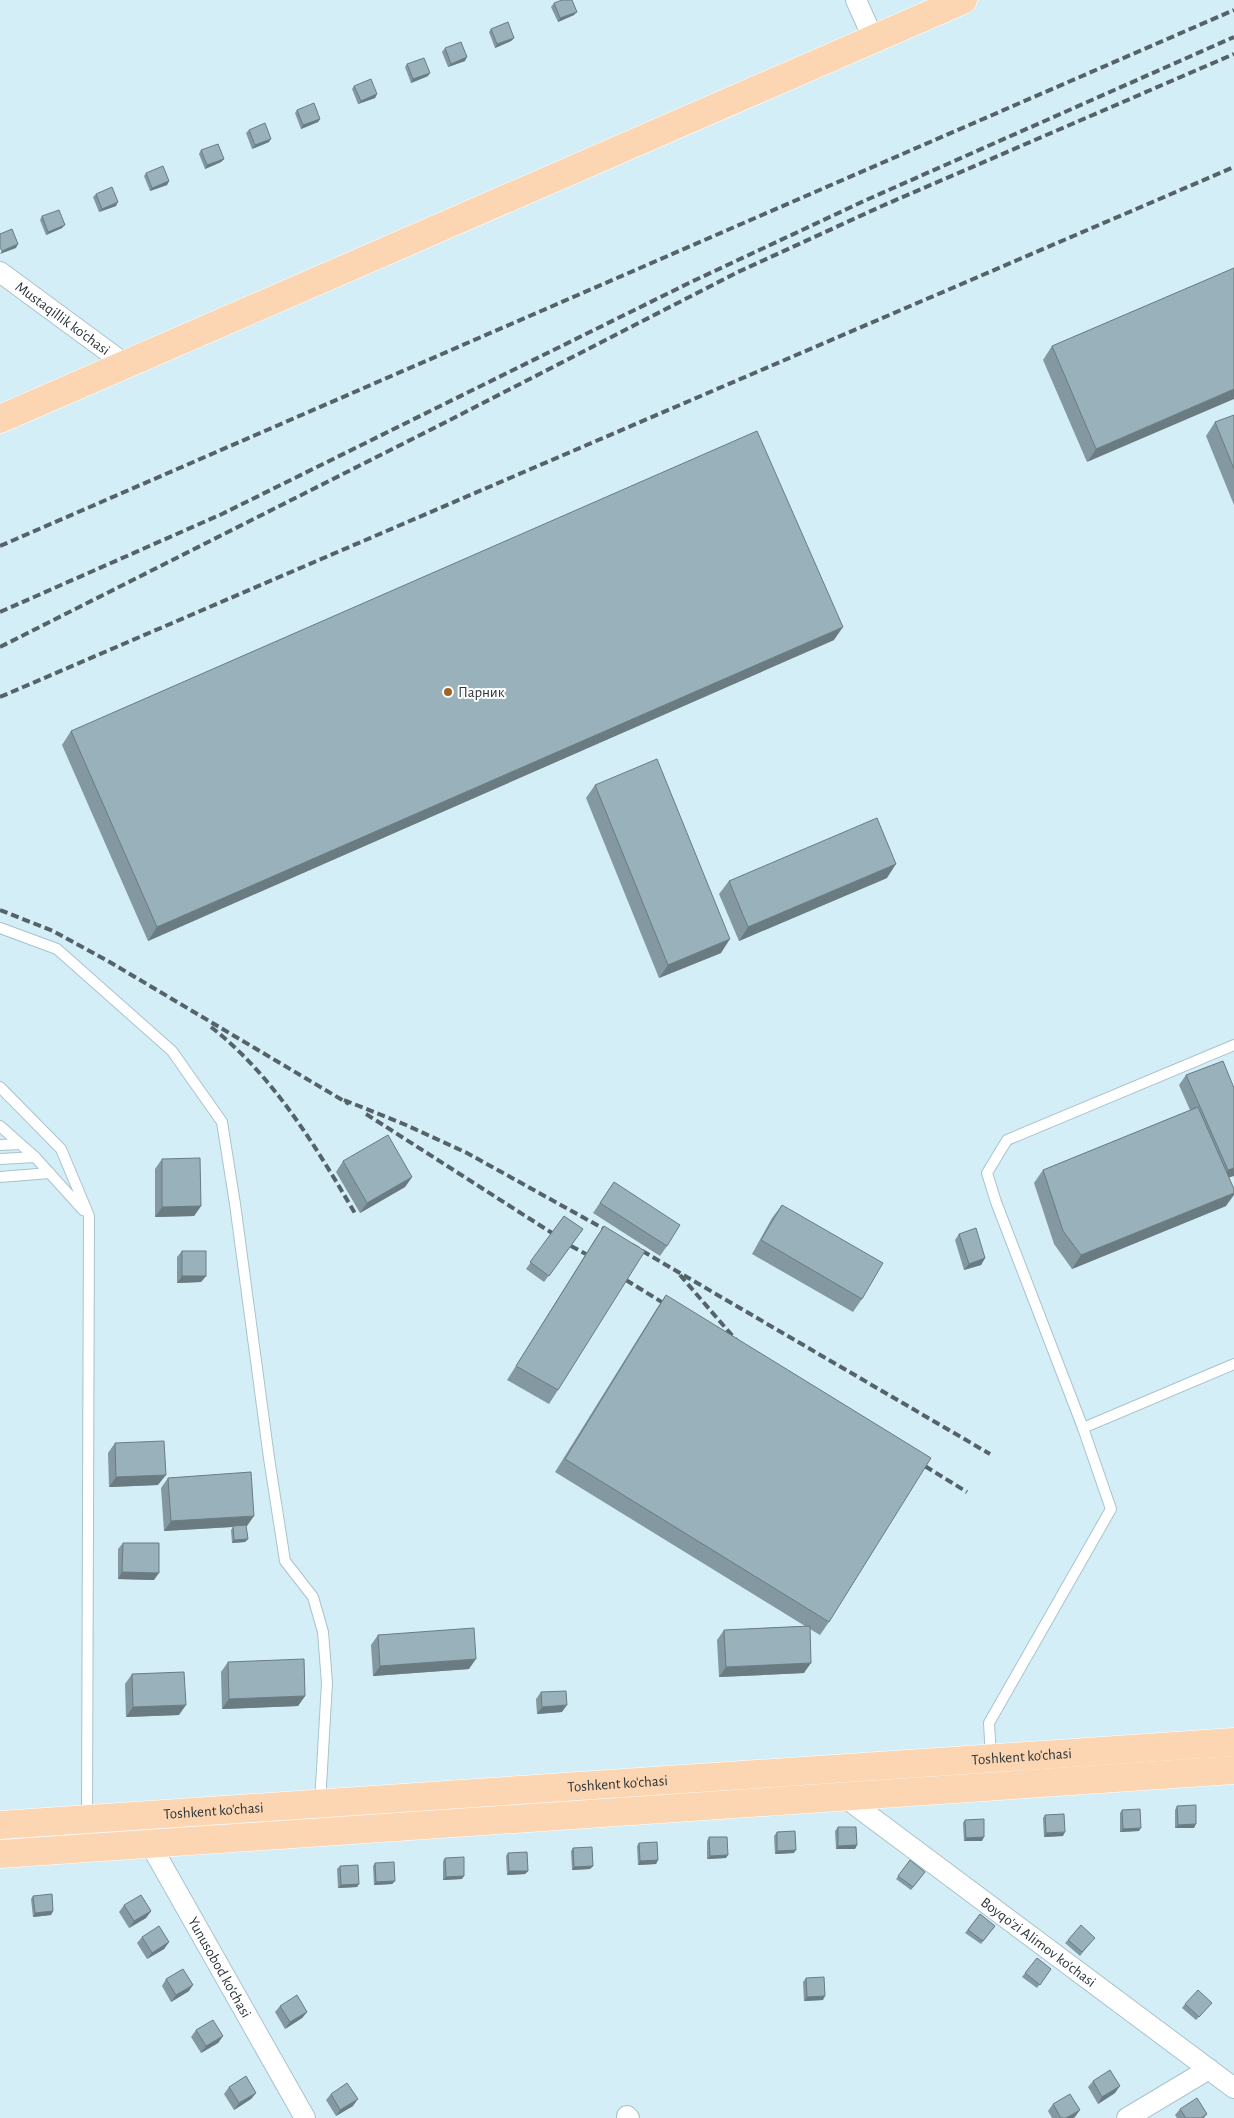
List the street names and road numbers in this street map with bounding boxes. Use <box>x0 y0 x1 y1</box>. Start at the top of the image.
street label: Mustaqillik ko'chasi <box>13 279 112 358</box>
street label: Toshkent ko'chasi <box>971 1746 1072 1768</box>
street label: Toshkent ko'chasi <box>567 1773 668 1795</box>
street label: Toshkent ko'chasi <box>163 1800 264 1822</box>
street label: Boyqo'zi Alimov ko'chasi <box>978 1895 1098 1990</box>
street label: Yunusobod ko'chasi <box>185 1915 254 2020</box>

